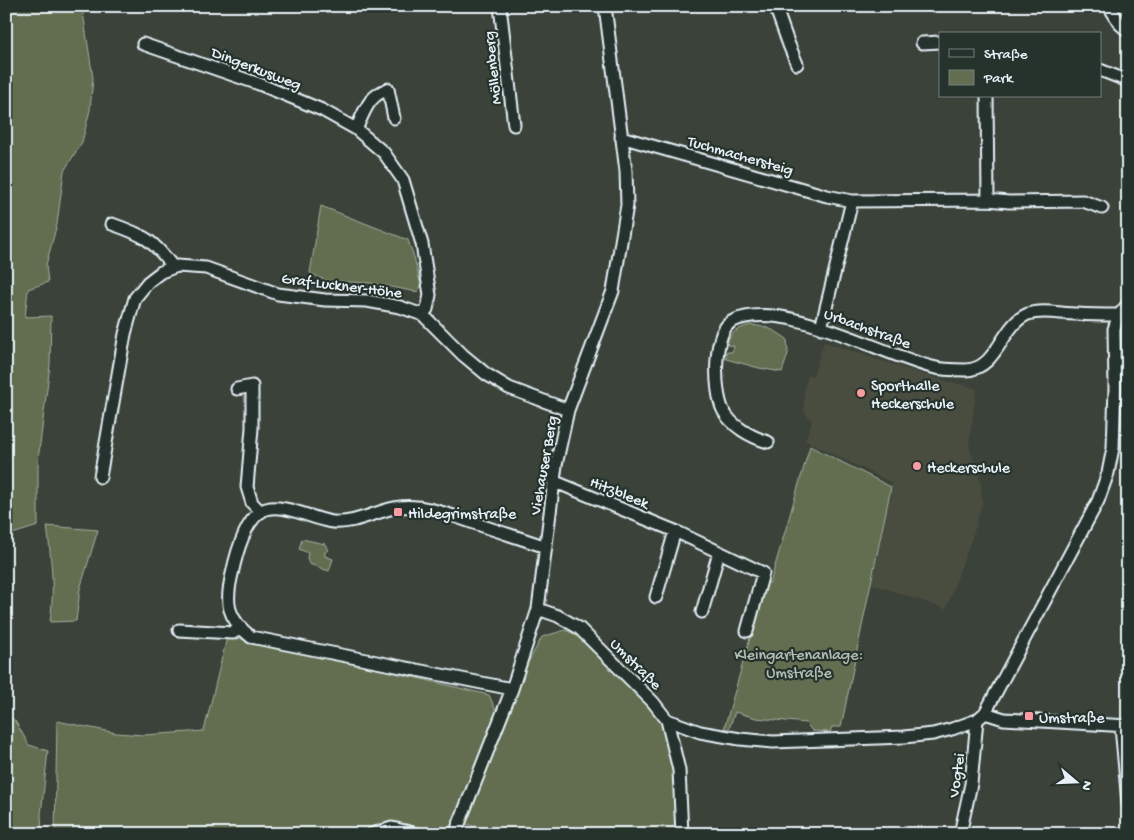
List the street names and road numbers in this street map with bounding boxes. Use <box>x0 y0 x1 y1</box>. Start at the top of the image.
street label: Möllenberg <box>481 30 508 105</box>
street label: Dingerkusweg <box>207 44 303 96</box>
street label: Tuchmachersteig <box>684 133 795 182</box>
street label: Graf-Luckner-Höhe <box>280 271 404 304</box>
street label: Urbachstraße <box>821 306 914 355</box>
street label: Viehauser Berg <box>527 415 564 518</box>
street label: Hitzbleek <box>586 474 653 515</box>
street label: Umstraße <box>605 636 665 696</box>
street label: Vogtei <box>946 752 971 800</box>

